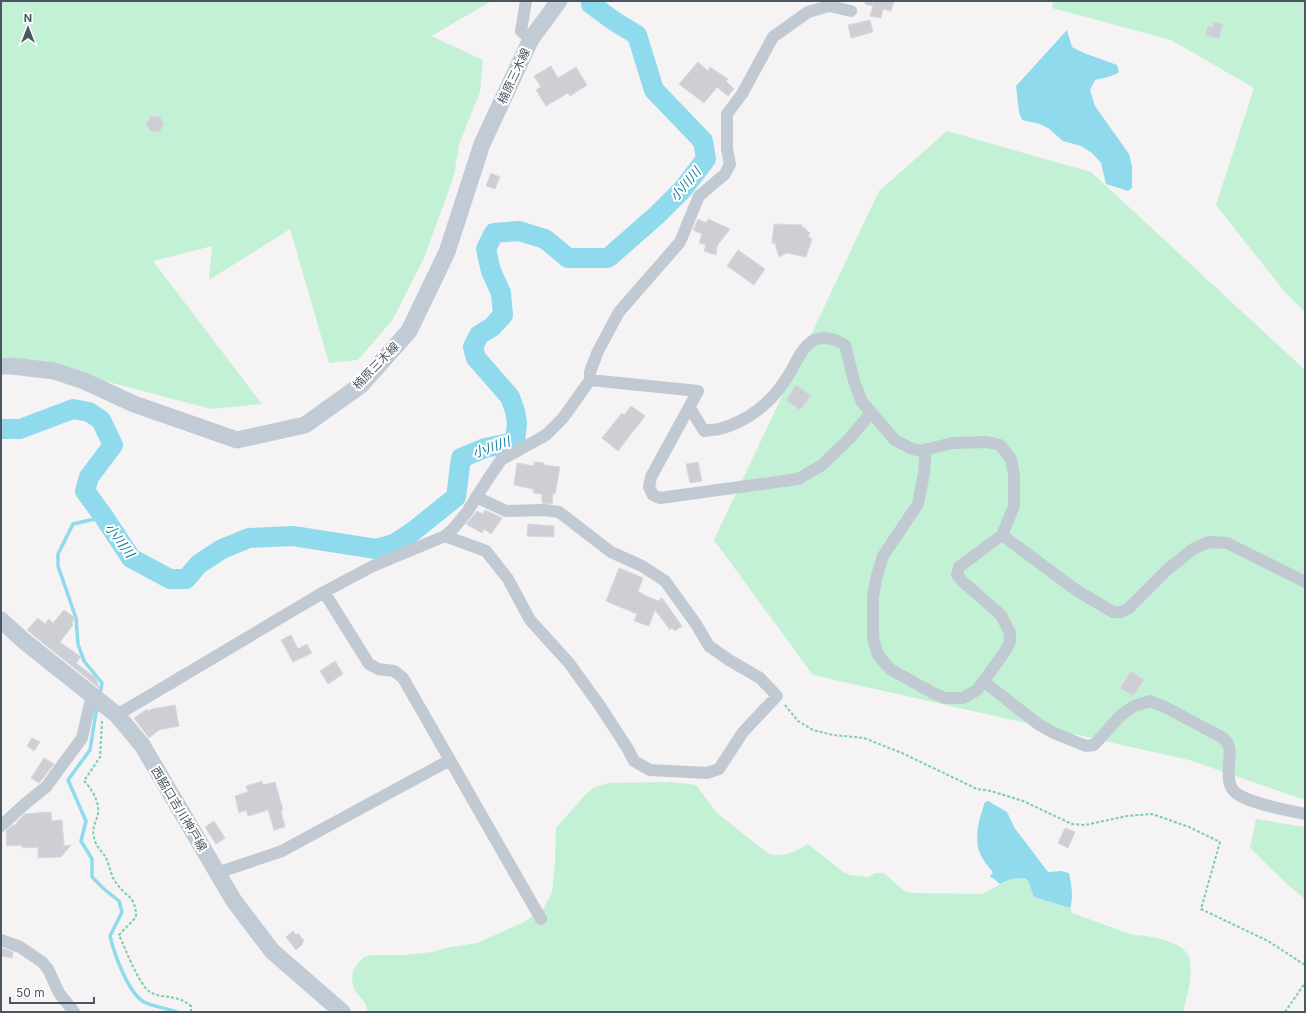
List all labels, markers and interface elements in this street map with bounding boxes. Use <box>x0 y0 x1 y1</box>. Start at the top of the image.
north arrow <box>8 8 48 48</box>
text: N <box>24 11 32 25</box>
street label: 楠原三木線 <box>494 45 533 106</box>
water label: 小川川 <box>666 163 705 204</box>
street label: 楠原三木線 <box>349 339 402 392</box>
water label: 小川川 <box>470 432 514 461</box>
water label: 小川川 <box>102 520 139 562</box>
street label: 西脇口吉川神戸線 <box>148 764 211 854</box>
scale bar <box>10 979 94 1005</box>
text: 50 m <box>16 985 45 1000</box>

